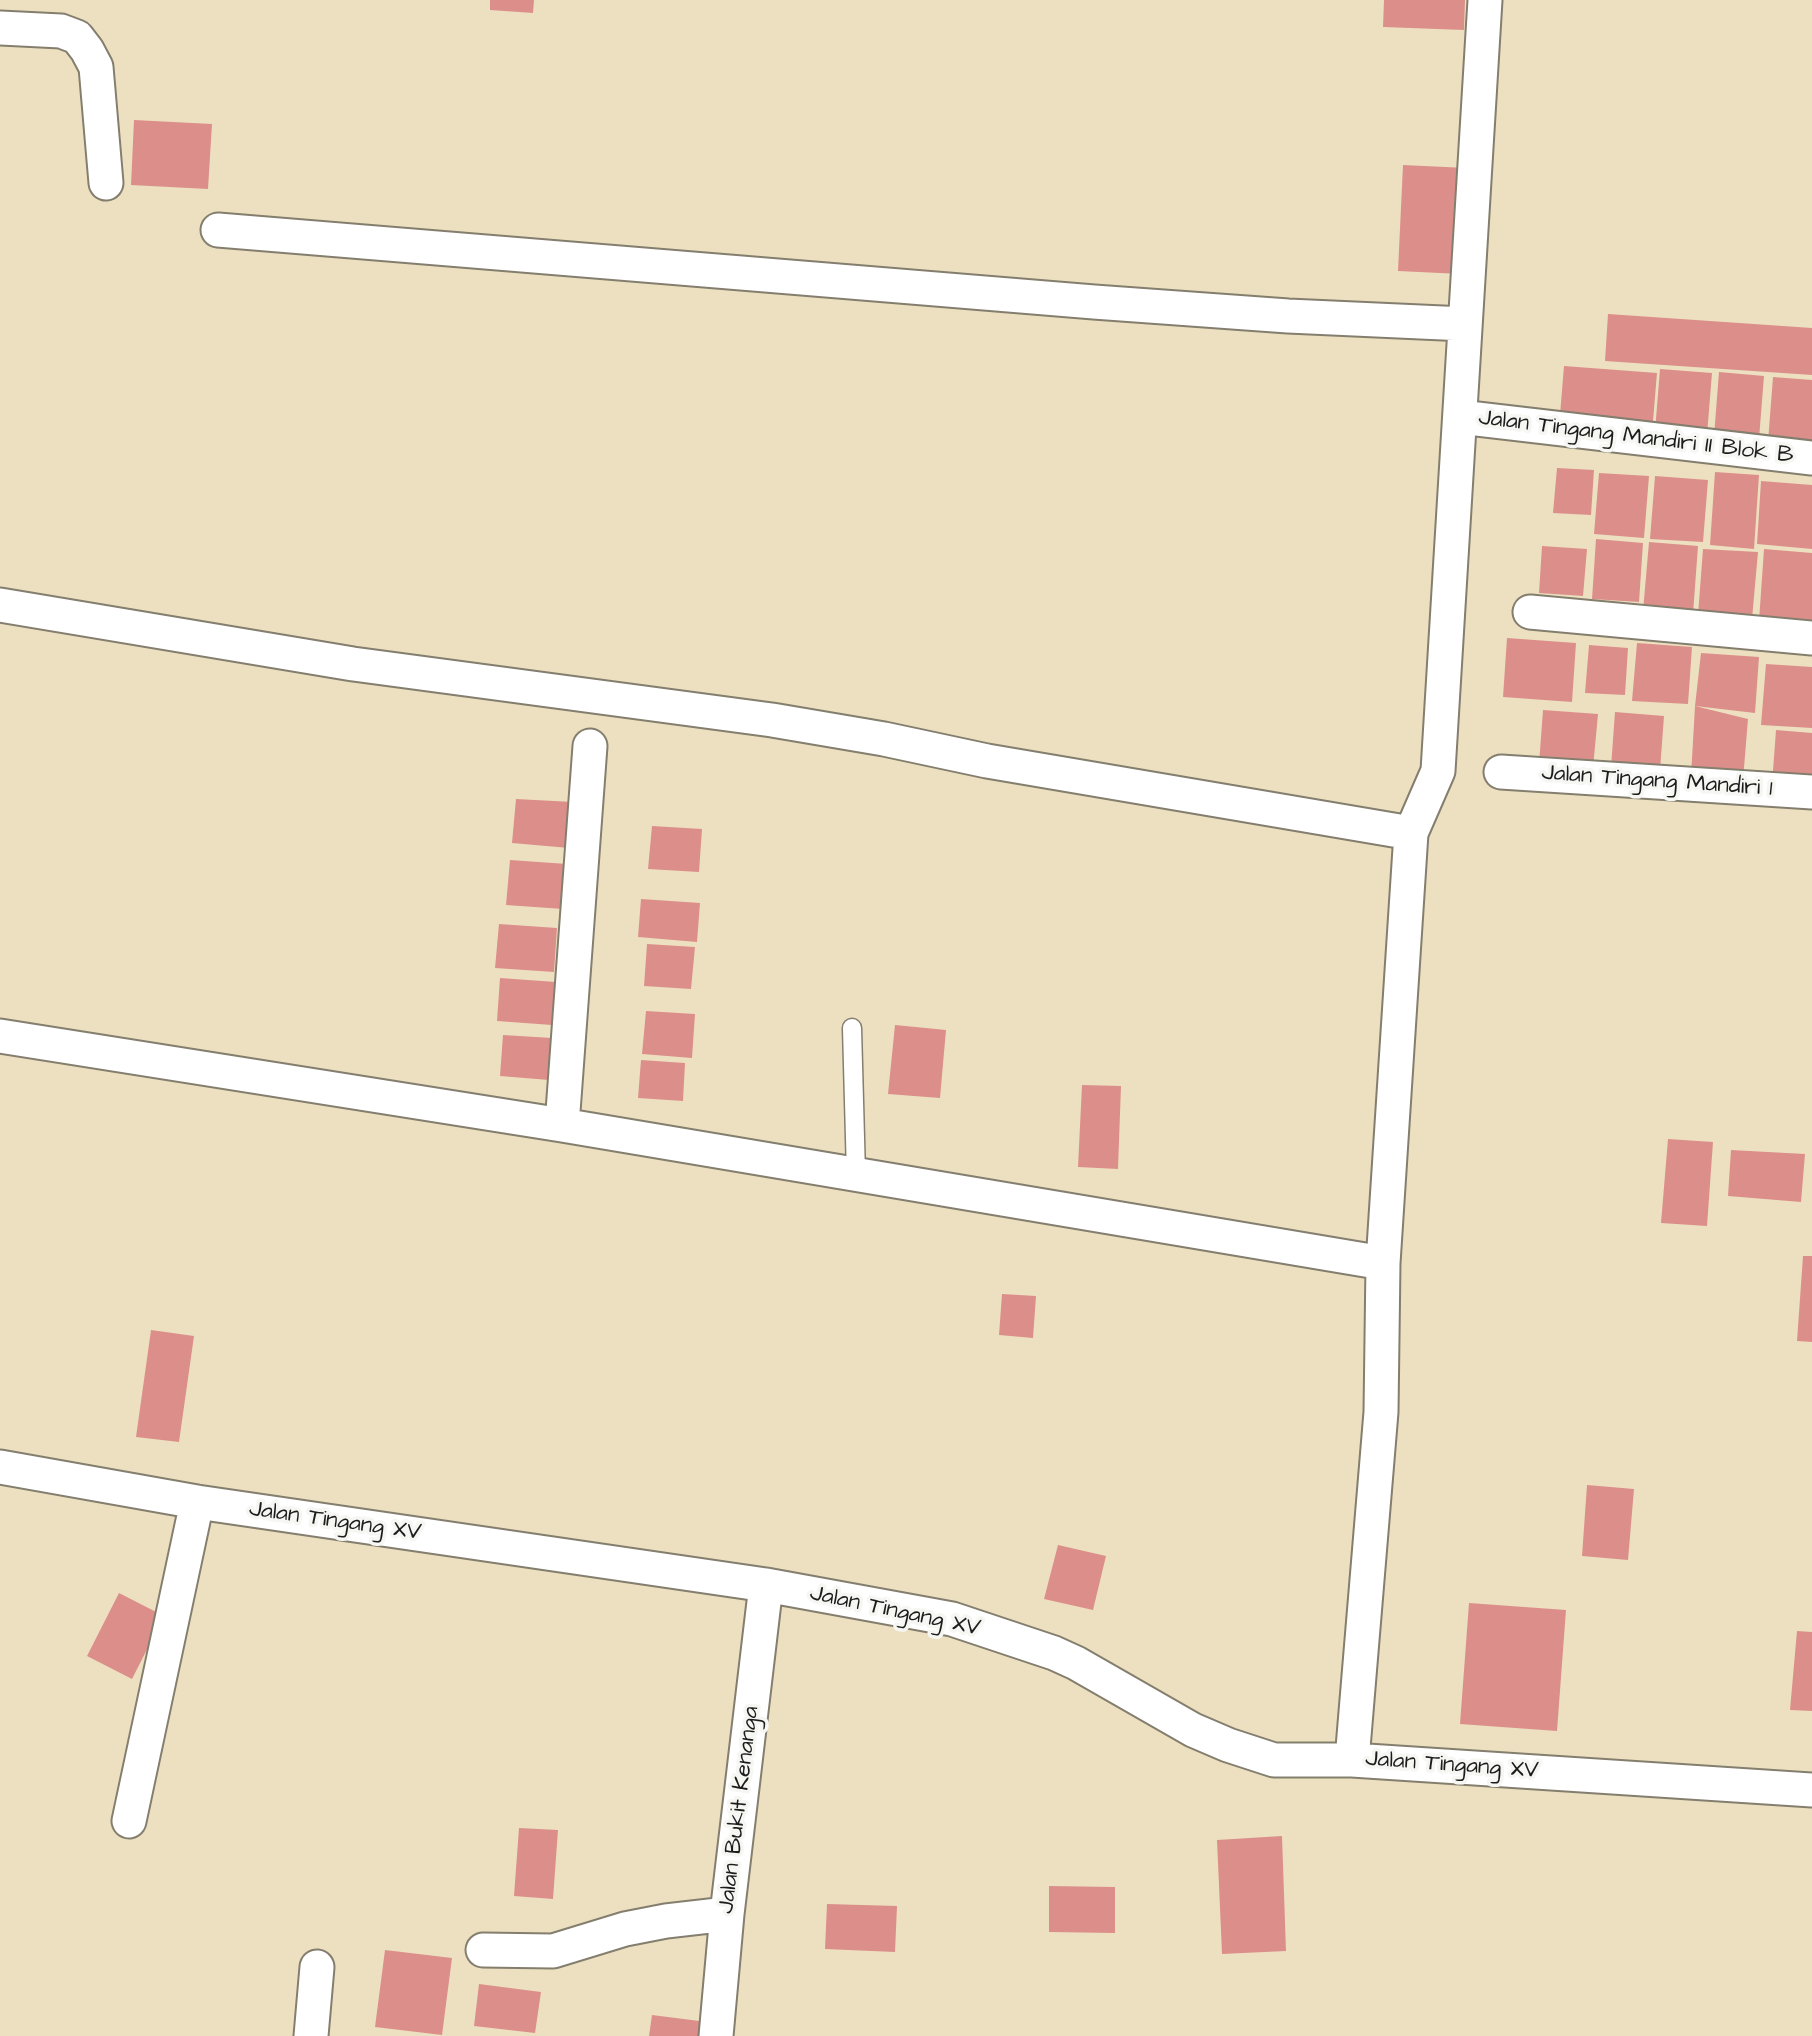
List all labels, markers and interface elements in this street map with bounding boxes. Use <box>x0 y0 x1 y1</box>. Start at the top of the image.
street label: Jalan Tingang Mandiri II Blok B <box>1477 405 1795 471</box>
street label: Jalan Tingang Mandiri 1 <box>1541 760 1773 804</box>
street label: Jalan Tingang XV <box>247 1496 423 1548</box>
street label: Jalan Tingang XV <box>807 1580 983 1644</box>
street label: Jalan Bukit Kenanga <box>714 1705 766 1915</box>
street label: Jalan Tingang XV <box>1364 1746 1540 1786</box>

